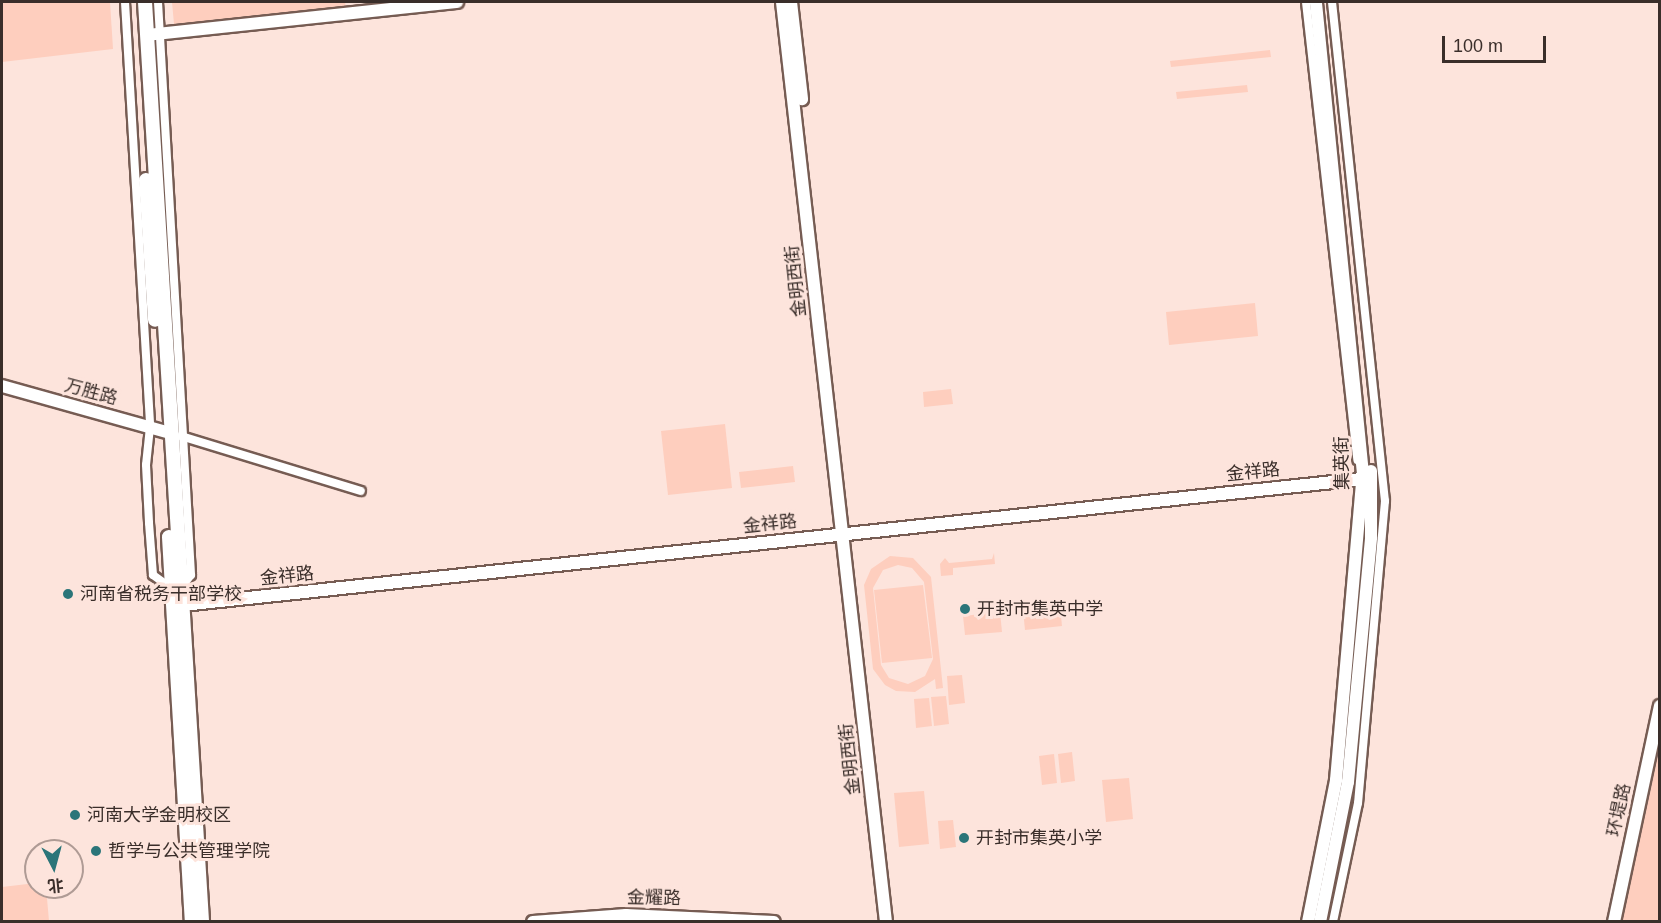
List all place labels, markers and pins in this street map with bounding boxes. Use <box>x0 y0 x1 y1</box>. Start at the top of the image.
place label: 河南省税务干部学校 <box>80 583 242 605</box>
marker: 河南省税务干部学校 <box>61 587 75 601</box>
place label: 开封市集英中学 <box>977 598 1103 620</box>
marker: 开封市集英中学 <box>958 602 972 616</box>
place label: 河南大学金明校区 <box>87 804 231 826</box>
marker: 河南大学金明校区 <box>68 808 82 822</box>
place label: 开封市集英小学 <box>976 827 1102 849</box>
marker: 开封市集英小学 <box>957 831 971 845</box>
place label: 哲学与公共管理学院 <box>108 840 270 862</box>
marker: 哲学与公共管理学院 <box>89 844 103 858</box>

